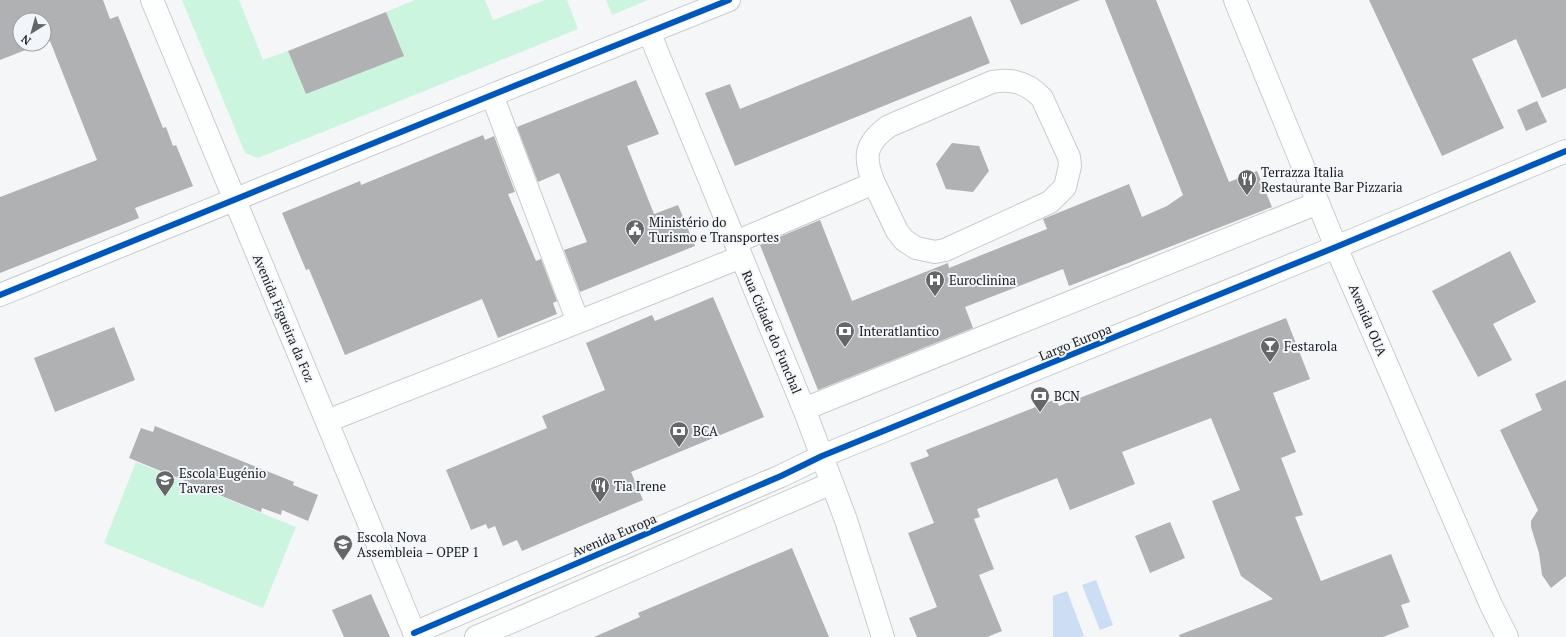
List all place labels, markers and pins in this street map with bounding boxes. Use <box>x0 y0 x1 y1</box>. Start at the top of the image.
place label: Terrazza Italia Restaurante Bar Pizzaria <box>1261 163 1403 196</box>
restaurant icon: Terrazza Italia Restaurante Bar Pizzaria <box>1236 168 1258 196</box>
place label: Ministério do Turismo e Transportes <box>649 213 779 246</box>
public building icon: Ministério do Turismo e Transportes <box>624 218 646 246</box>
hospital icon: Euroclinina <box>924 269 946 297</box>
place label: Euroclinina <box>949 271 1016 289</box>
bank icon: Interatlantico <box>834 320 856 348</box>
place label: Interatlantico <box>859 322 939 340</box>
bar icon: Festarola <box>1259 335 1281 363</box>
place label: Festarola <box>1284 337 1338 355</box>
bank icon: BCN <box>1029 385 1051 413</box>
place label: BCN <box>1054 387 1080 405</box>
bank icon: BCA <box>668 420 690 448</box>
place label: BCA <box>693 422 718 440</box>
place label: Escola Eugénio Tavares <box>179 464 266 497</box>
school or university icon: Escola Eugénio Tavares <box>154 469 176 497</box>
restaurant icon: Tia Irene <box>589 475 611 503</box>
place label: Tia Irene <box>614 477 666 495</box>
place label: Escola Nova Assembleia – OPEP 1 <box>357 528 479 561</box>
school or university icon: Escola Nova Assembleia – OPEP 1 <box>332 533 354 561</box>

